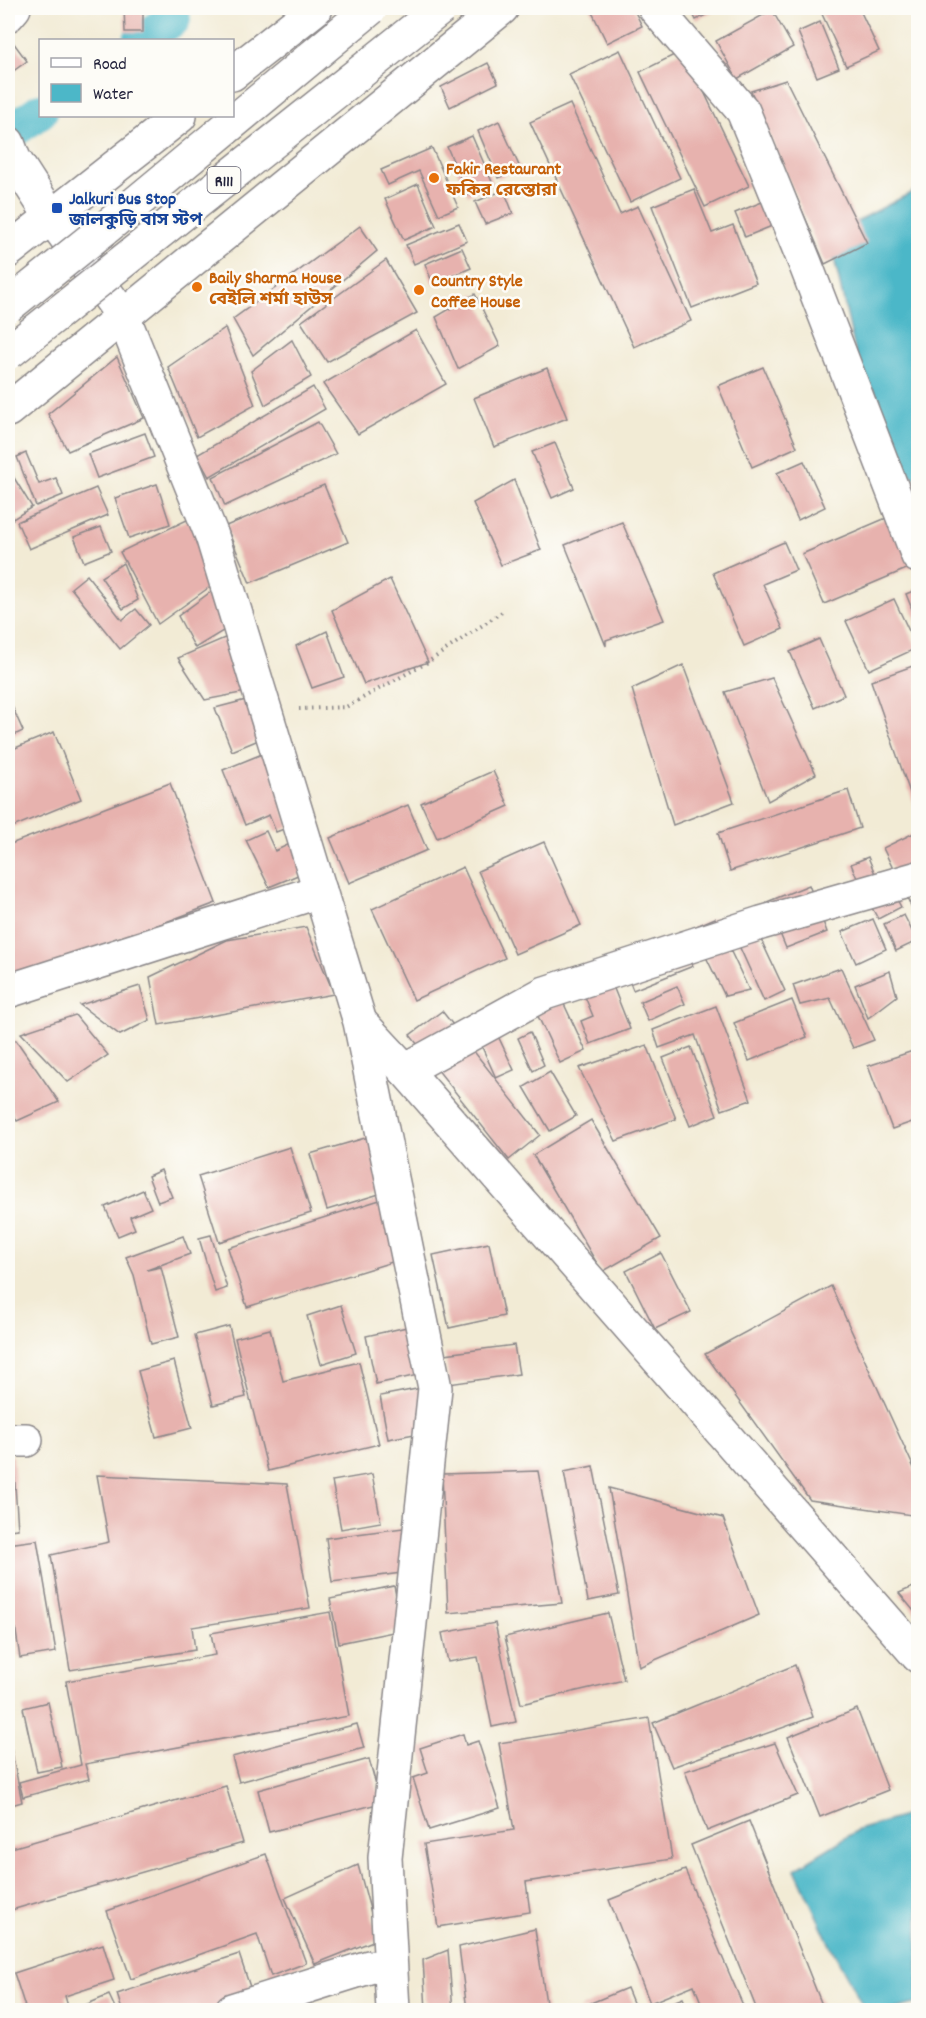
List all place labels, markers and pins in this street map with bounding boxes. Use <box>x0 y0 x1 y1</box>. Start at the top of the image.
place label: Fakir Restaurant ফকির রেস্তোরা <box>445 158 561 204</box>
marker: Fakir Restaurant ফকির রেস্তোরা <box>427 171 441 185</box>
place label: Jalkuri Bus Stop জালকুড়ি বাস স্টপ <box>68 188 203 234</box>
marker: Jalkuri Bus Stop জালকুড়ি বাস স্টপ <box>50 201 64 215</box>
place label: Baily Sharma House বেইলি শর্মা হাউস <box>209 267 342 313</box>
place label: Country Style Coffee House <box>431 270 523 316</box>
marker: Baily Sharma House বেইলি শর্মা হাউস <box>190 280 204 294</box>
marker: Country Style Coffee House <box>412 283 426 297</box>

